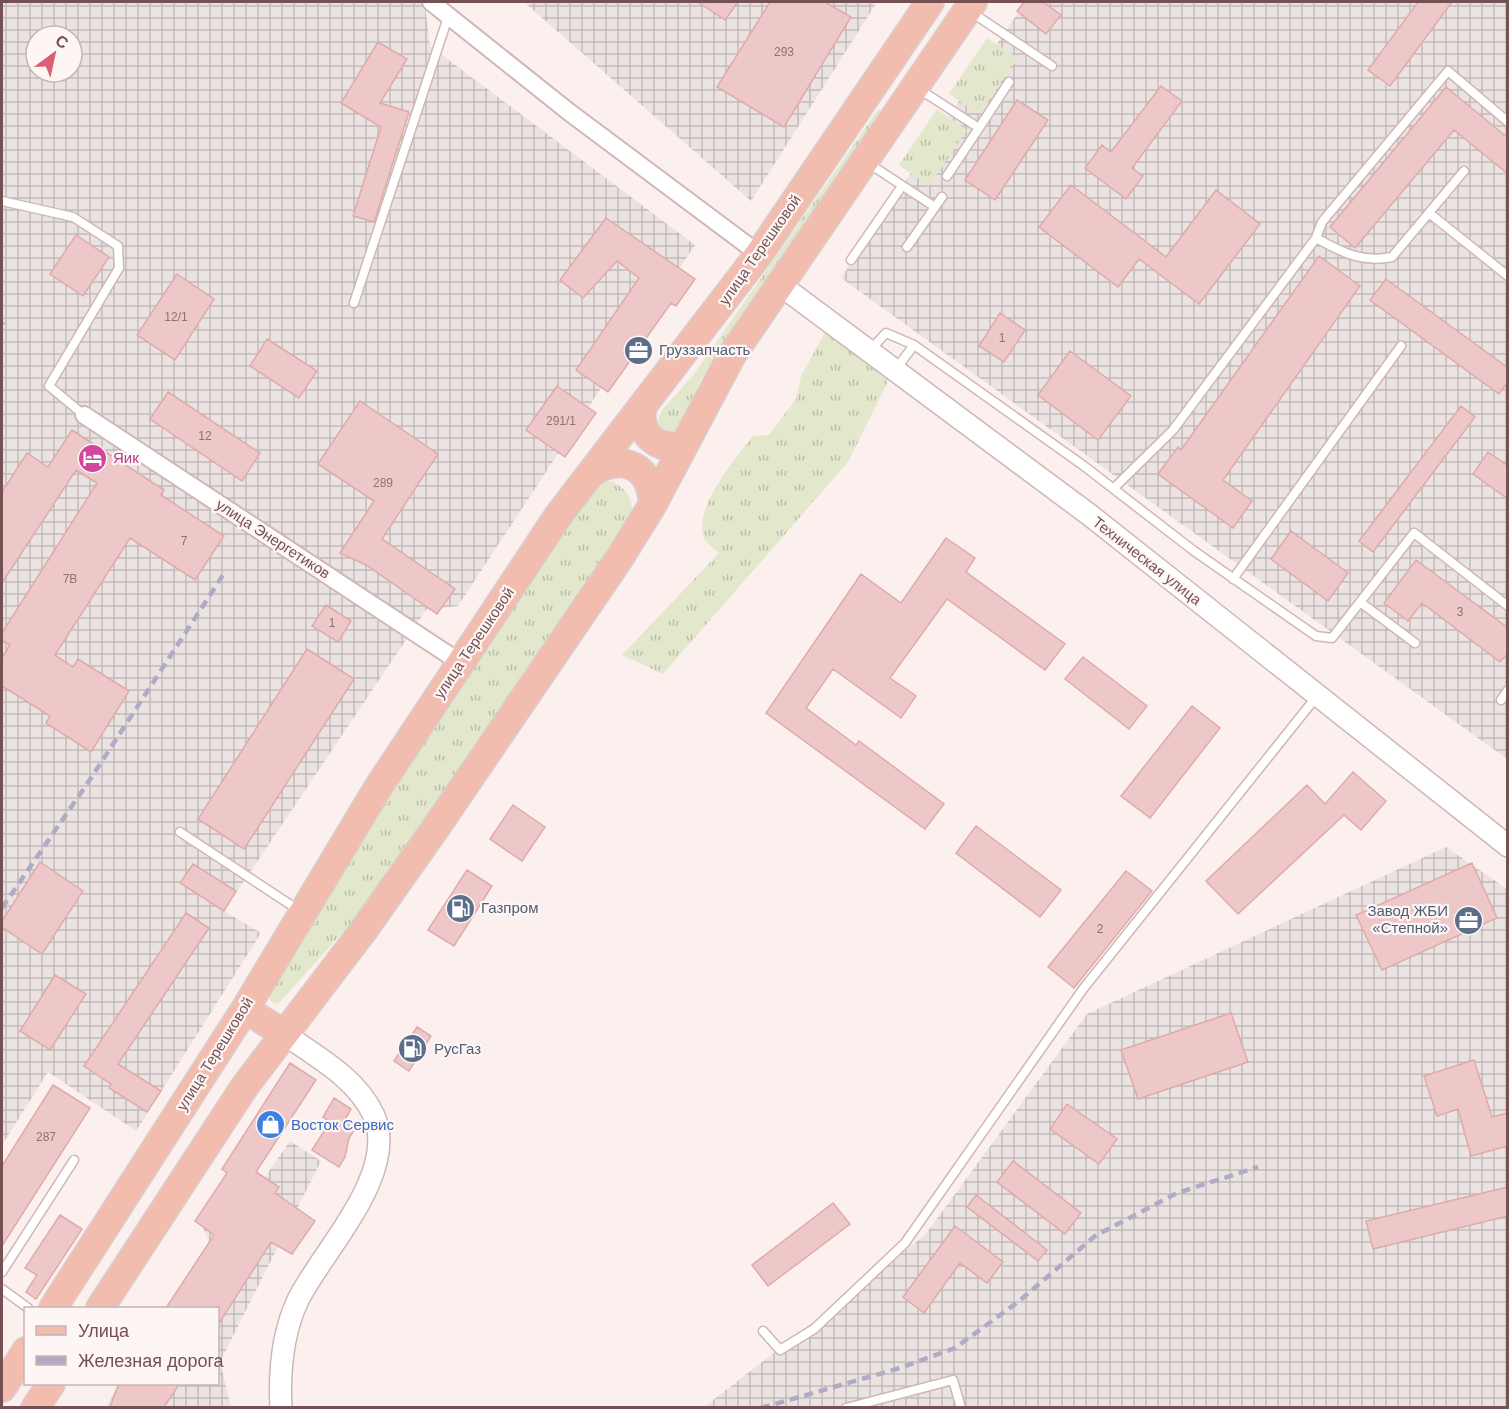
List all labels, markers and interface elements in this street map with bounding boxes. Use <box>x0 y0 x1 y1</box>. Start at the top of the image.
north arrow <box>24 24 84 84</box>
text: С <box>52 32 72 52</box>
house number: 293 <box>774 45 794 59</box>
street label: улица Терешковой <box>715 191 804 308</box>
house number: 12/1 <box>164 310 188 324</box>
house number: 1 <box>999 331 1006 345</box>
office icon: Груззапчасть <box>622 334 654 366</box>
place label: Груззапчасть <box>659 341 751 358</box>
house number: 291/1 <box>546 414 576 428</box>
house number: 12 <box>198 429 212 443</box>
hotel icon: Яик <box>76 442 108 474</box>
place label: Яик <box>113 449 139 466</box>
house number: 289 <box>373 476 393 490</box>
street label: улица Энергетиков <box>213 495 333 582</box>
street label: Техническая улица <box>1090 513 1205 609</box>
house number: 7 <box>181 534 188 548</box>
house number: 7В <box>63 572 77 586</box>
street label: улица Терешковой <box>430 584 517 702</box>
house number: 3 <box>1457 605 1464 619</box>
house number: 1 <box>329 616 336 630</box>
fuel station icon: Газпром <box>444 892 476 924</box>
place label: Газпром <box>481 899 538 916</box>
place label: Завод ЖБИ «Степной» <box>1367 902 1448 936</box>
office icon: Завод ЖБИ «Степной» <box>1453 904 1485 936</box>
house number: 2 <box>1097 922 1104 936</box>
street label: улица Терешковой <box>173 994 256 1114</box>
fuel station icon: РусГаз <box>397 1033 429 1065</box>
place label: РусГаз <box>434 1040 481 1057</box>
shop icon: Восток Сервис <box>254 1109 286 1141</box>
place label: Восток Сервис <box>291 1116 394 1133</box>
house number: 287 <box>36 1130 56 1144</box>
legend <box>24 1307 219 1385</box>
text: Улица <box>78 1321 130 1341</box>
text: Железная дорога <box>78 1351 225 1371</box>

